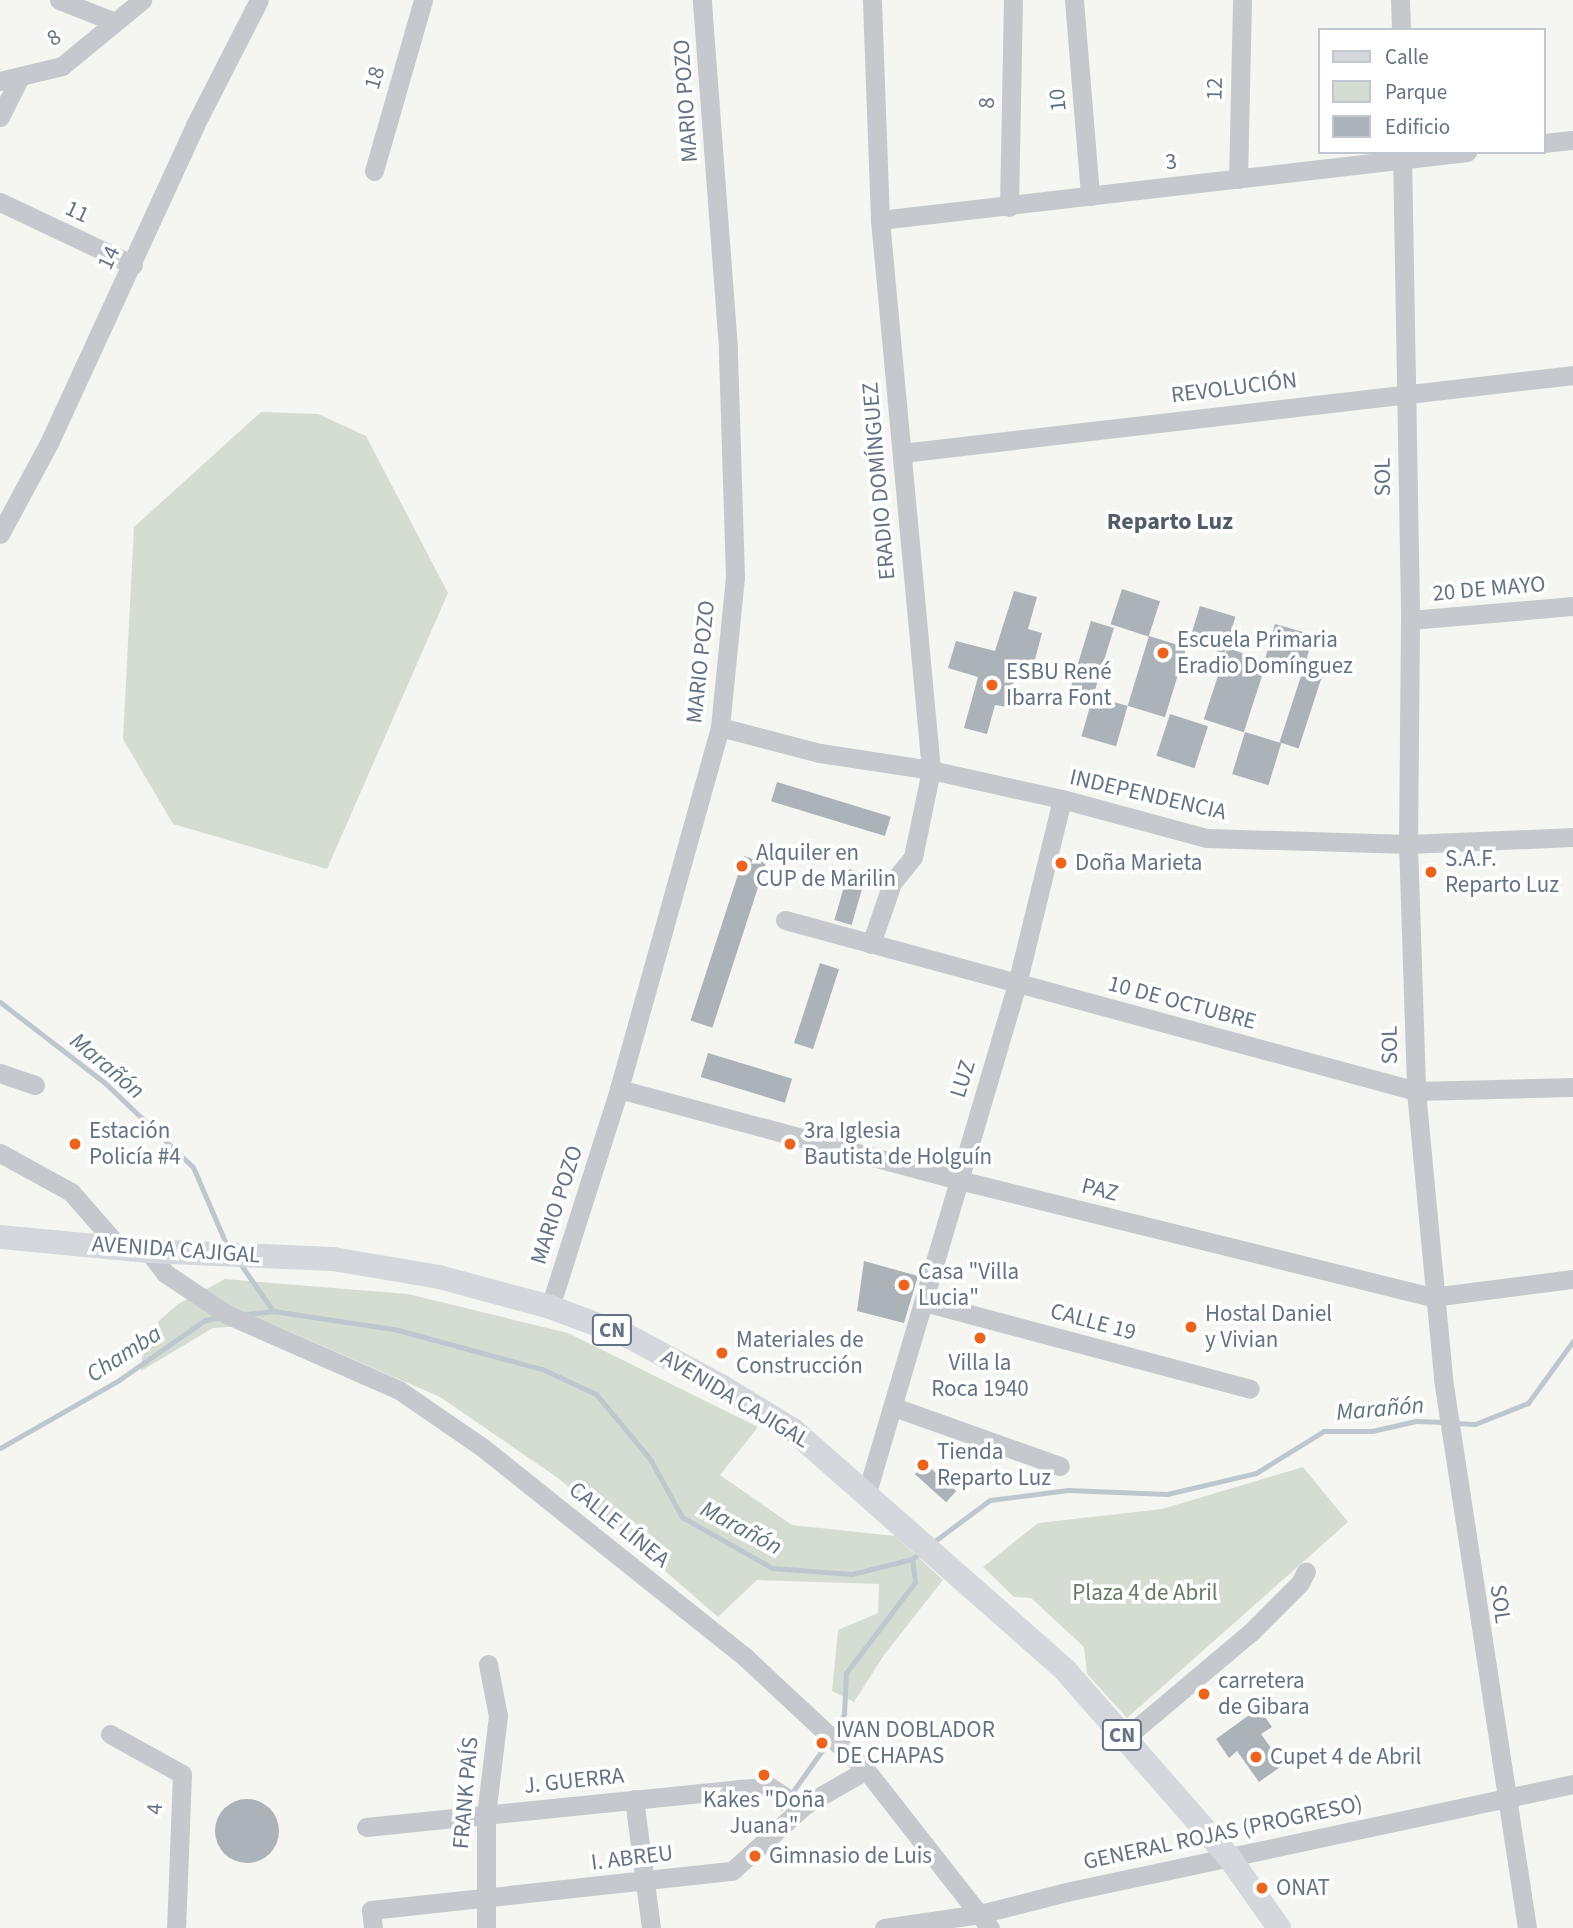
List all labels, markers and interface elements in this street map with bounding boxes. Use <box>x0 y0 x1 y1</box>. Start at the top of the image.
street label: 8 <box>42 23 66 53</box>
legend <box>1318 28 1545 154</box>
street label: MARIO POZO <box>668 39 704 163</box>
text: Calle <box>1385 42 1429 72</box>
street label: 18 <box>359 63 391 93</box>
street label: 12 <box>1201 77 1229 101</box>
text: Parque <box>1385 77 1447 107</box>
street label: 10 <box>1043 87 1073 113</box>
street label: 8 <box>973 97 1001 109</box>
text: Edificio <box>1385 112 1450 142</box>
street label: 3 <box>1164 148 1178 176</box>
street label: 11 <box>61 195 93 229</box>
street label: 14 <box>92 242 126 274</box>
street label: REVOLUCIÓN <box>1169 367 1299 409</box>
street label: ERADIO DOMÍNGUEZ <box>857 381 901 581</box>
street label: SOL <box>1369 457 1397 497</box>
district label: Reparto Luz <box>1107 508 1233 536</box>
street label: 20 DE MAYO <box>1431 570 1547 608</box>
street label: MARIO POZO <box>681 599 721 725</box>
place label: Escuela Primaria Eradio Domínguez <box>1177 626 1353 680</box>
marker: Escuela Primaria Eradio Domínguez <box>1155 645 1171 661</box>
place label: ESBU René Ibarra Font <box>1006 658 1112 712</box>
marker: ESBU René Ibarra Font <box>984 677 1000 693</box>
street label: INDEPENDENCIA <box>1067 764 1229 826</box>
place label: Alquiler en CUP de Marilin <box>756 839 896 893</box>
place label: S.A.F. Reparto Luz <box>1445 845 1559 899</box>
place label: Doña Marieta <box>1075 849 1202 877</box>
marker: Doña Marieta <box>1053 855 1069 871</box>
marker: Alquiler en CUP de Marilin <box>734 858 750 874</box>
marker: S.A.F. Reparto Luz <box>1423 864 1439 880</box>
street label: 10 DE OCTUBRE <box>1105 970 1259 1036</box>
street label: SOL <box>1376 1025 1404 1065</box>
water label: Marañón <box>64 1027 150 1105</box>
street label: LUZ <box>944 1057 982 1101</box>
place label: Estación Policía #4 <box>89 1117 181 1171</box>
place label: 3ra Iglesia Bautista de Holguín <box>804 1117 992 1171</box>
marker: Estación Policía #4 <box>67 1136 83 1152</box>
marker: 3ra Iglesia Bautista de Holguín <box>782 1136 798 1152</box>
street label: MARIO POZO <box>525 1142 589 1268</box>
street label: PAZ <box>1079 1172 1121 1208</box>
street label: AVENIDA CAJIGAL <box>91 1230 261 1270</box>
place label: Casa "Villa Lucia" <box>918 1258 1019 1312</box>
marker: Casa "Villa Lucia" <box>896 1277 912 1293</box>
street label: CALLE 19 <box>1047 1297 1139 1347</box>
place label: Hostal Daniel y Vivian <box>1205 1300 1332 1354</box>
road number: CN <box>591 1312 633 1348</box>
water label: Chamba <box>81 1319 167 1389</box>
marker: Hostal Daniel y Vivian <box>1183 1319 1199 1335</box>
place label: Materiales de Construcción <box>736 1326 864 1380</box>
marker: Villa la Roca 1940 <box>972 1330 988 1346</box>
street label: AVENIDA CAJIGAL <box>656 1344 814 1454</box>
marker: Materiales de Construcción <box>714 1345 730 1361</box>
place label: Villa la Roca 1940 <box>931 1349 1029 1403</box>
water label: Marañón <box>1335 1391 1425 1427</box>
place label: Tienda Reparto Luz <box>937 1438 1051 1492</box>
marker: Tienda Reparto Luz <box>915 1457 931 1473</box>
street label: CALLE LÍNEA <box>563 1476 675 1574</box>
water label: Marañón <box>695 1495 787 1561</box>
park label: Plaza 4 de Abril <box>1072 1579 1218 1607</box>
street label: SOL <box>1484 1583 1516 1625</box>
place label: carretera de Gibara <box>1218 1667 1310 1721</box>
marker: carretera de Gibara <box>1196 1686 1212 1702</box>
place label: IVAN DOBLADOR DE CHAPAS <box>836 1716 995 1770</box>
road number: CN <box>1101 1718 1143 1752</box>
marker: IVAN DOBLADOR DE CHAPAS <box>814 1735 830 1751</box>
street label: FRANK PAÍS <box>447 1736 485 1850</box>
place label: Cupet 4 de Abril <box>1270 1743 1421 1771</box>
marker: Cupet 4 de Abril <box>1248 1749 1264 1765</box>
street label: J. GUERRA <box>523 1762 625 1800</box>
marker: Kakes "Doña Juana" <box>756 1767 772 1783</box>
place label: Kakes "Doña Juana" <box>703 1786 825 1840</box>
street label: GENERAL ROJAS (PROGRESO) <box>1081 1790 1365 1876</box>
street label: 4 <box>141 1803 169 1815</box>
street label: I. ABREU <box>589 1839 675 1877</box>
place label: Gimnasio de Luis <box>769 1842 932 1870</box>
marker: Gimnasio de Luis <box>747 1848 763 1864</box>
place label: ONAT <box>1276 1874 1330 1902</box>
marker: ONAT <box>1254 1880 1270 1896</box>

